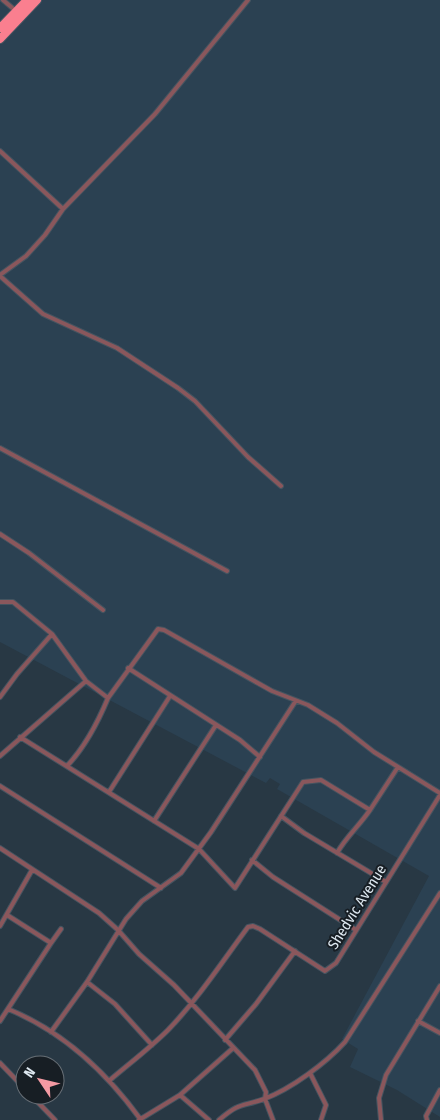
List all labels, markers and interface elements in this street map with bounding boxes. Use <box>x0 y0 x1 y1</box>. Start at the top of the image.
street label: Shedvic Avenue <box>324 861 390 953</box>
north arrow <box>15 1055 65 1105</box>
text: N <box>20 1065 39 1081</box>

